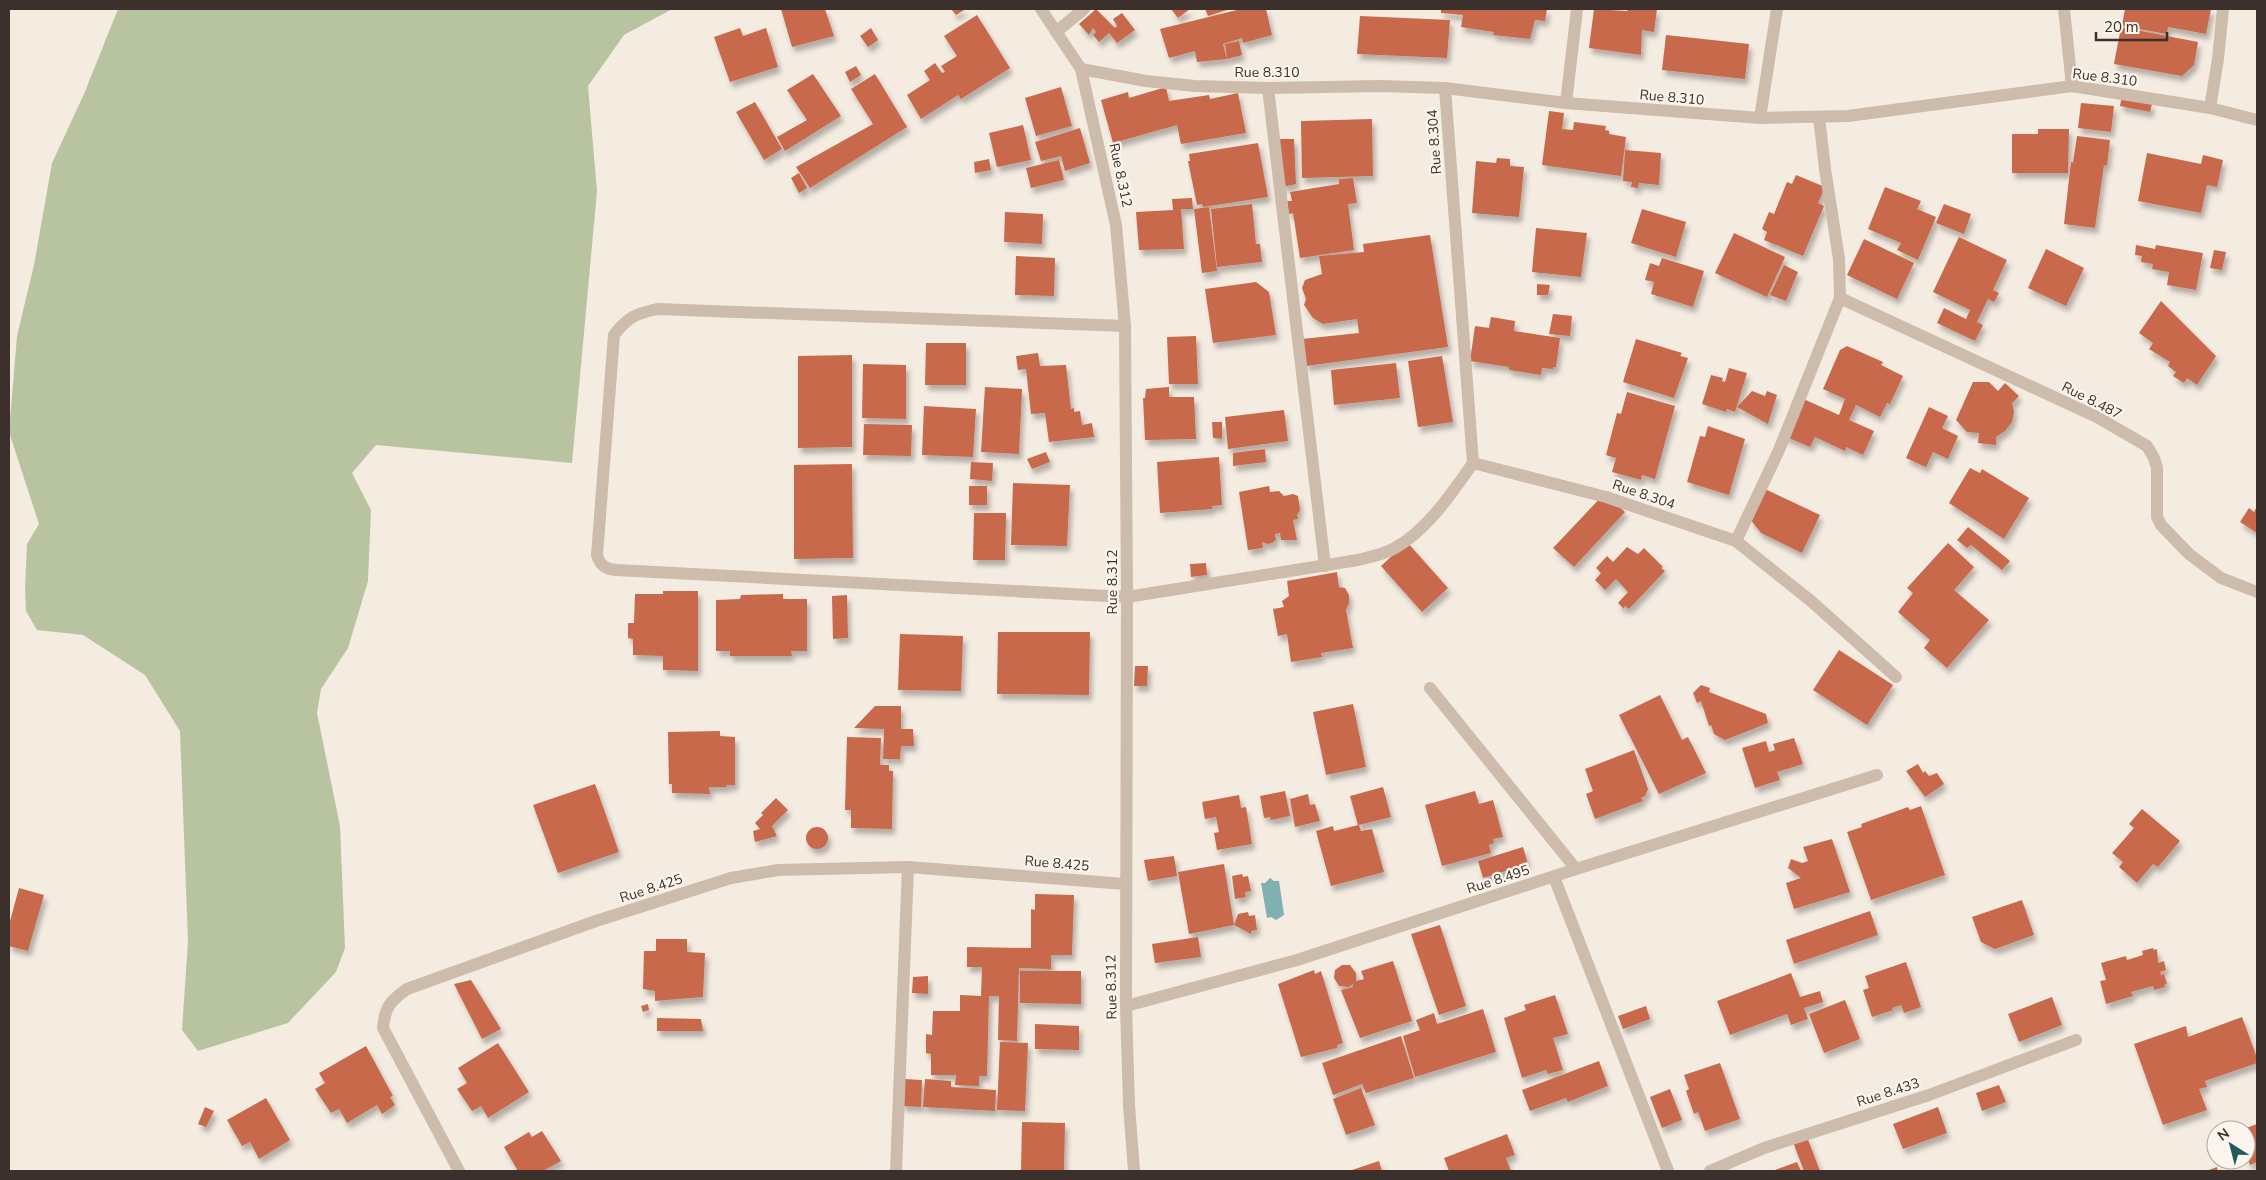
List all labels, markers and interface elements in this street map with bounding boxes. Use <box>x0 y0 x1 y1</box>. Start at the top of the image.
scale bar <box>2096 10 2167 42</box>
text: 20 m <box>2104 17 2139 37</box>
street label: Rue 8.310 <box>1234 63 1300 82</box>
street label: Rue 8.310 <box>2071 64 2138 91</box>
street label: Rue 8.310 <box>1639 85 1705 110</box>
street label: Rue 8.304 <box>1423 109 1446 175</box>
street label: Rue 8.312 <box>1104 141 1137 209</box>
street label: Rue 8.487 <box>2058 377 2125 424</box>
street label: Rue 8.304 <box>1610 475 1678 514</box>
street label: Rue 8.312 <box>1103 549 1122 615</box>
street label: Rue 8.425 <box>1024 851 1090 876</box>
street label: Rue 8.495 <box>1464 860 1532 899</box>
street label: Rue 8.425 <box>617 869 685 908</box>
street label: Rue 8.312 <box>1101 954 1122 1020</box>
street label: Rue 8.433 <box>1854 1073 1922 1112</box>
north arrow <box>2206 1120 2256 1170</box>
text: N <box>2214 1124 2233 1146</box>

